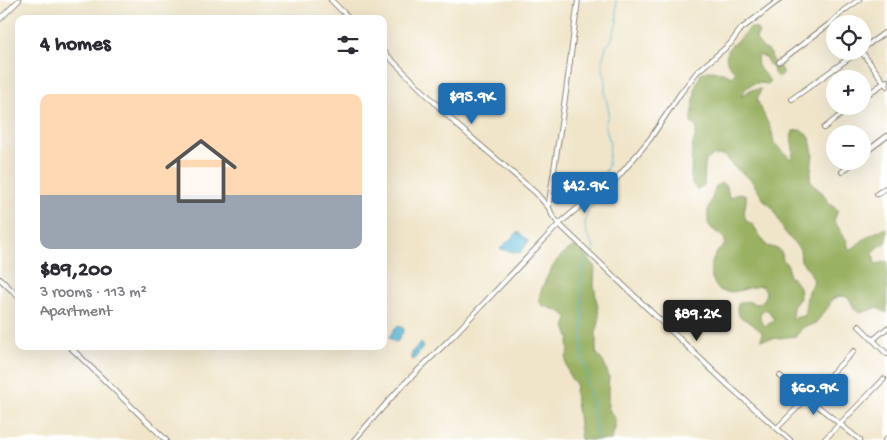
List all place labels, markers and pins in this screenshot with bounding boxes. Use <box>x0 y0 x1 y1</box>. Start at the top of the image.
pin: $95.9K <box>431 82 513 125</box>
pin: $42.9K <box>544 172 626 214</box>
pin: $89.2K <box>656 300 738 342</box>
pin: $60.9K <box>773 374 855 416</box>

